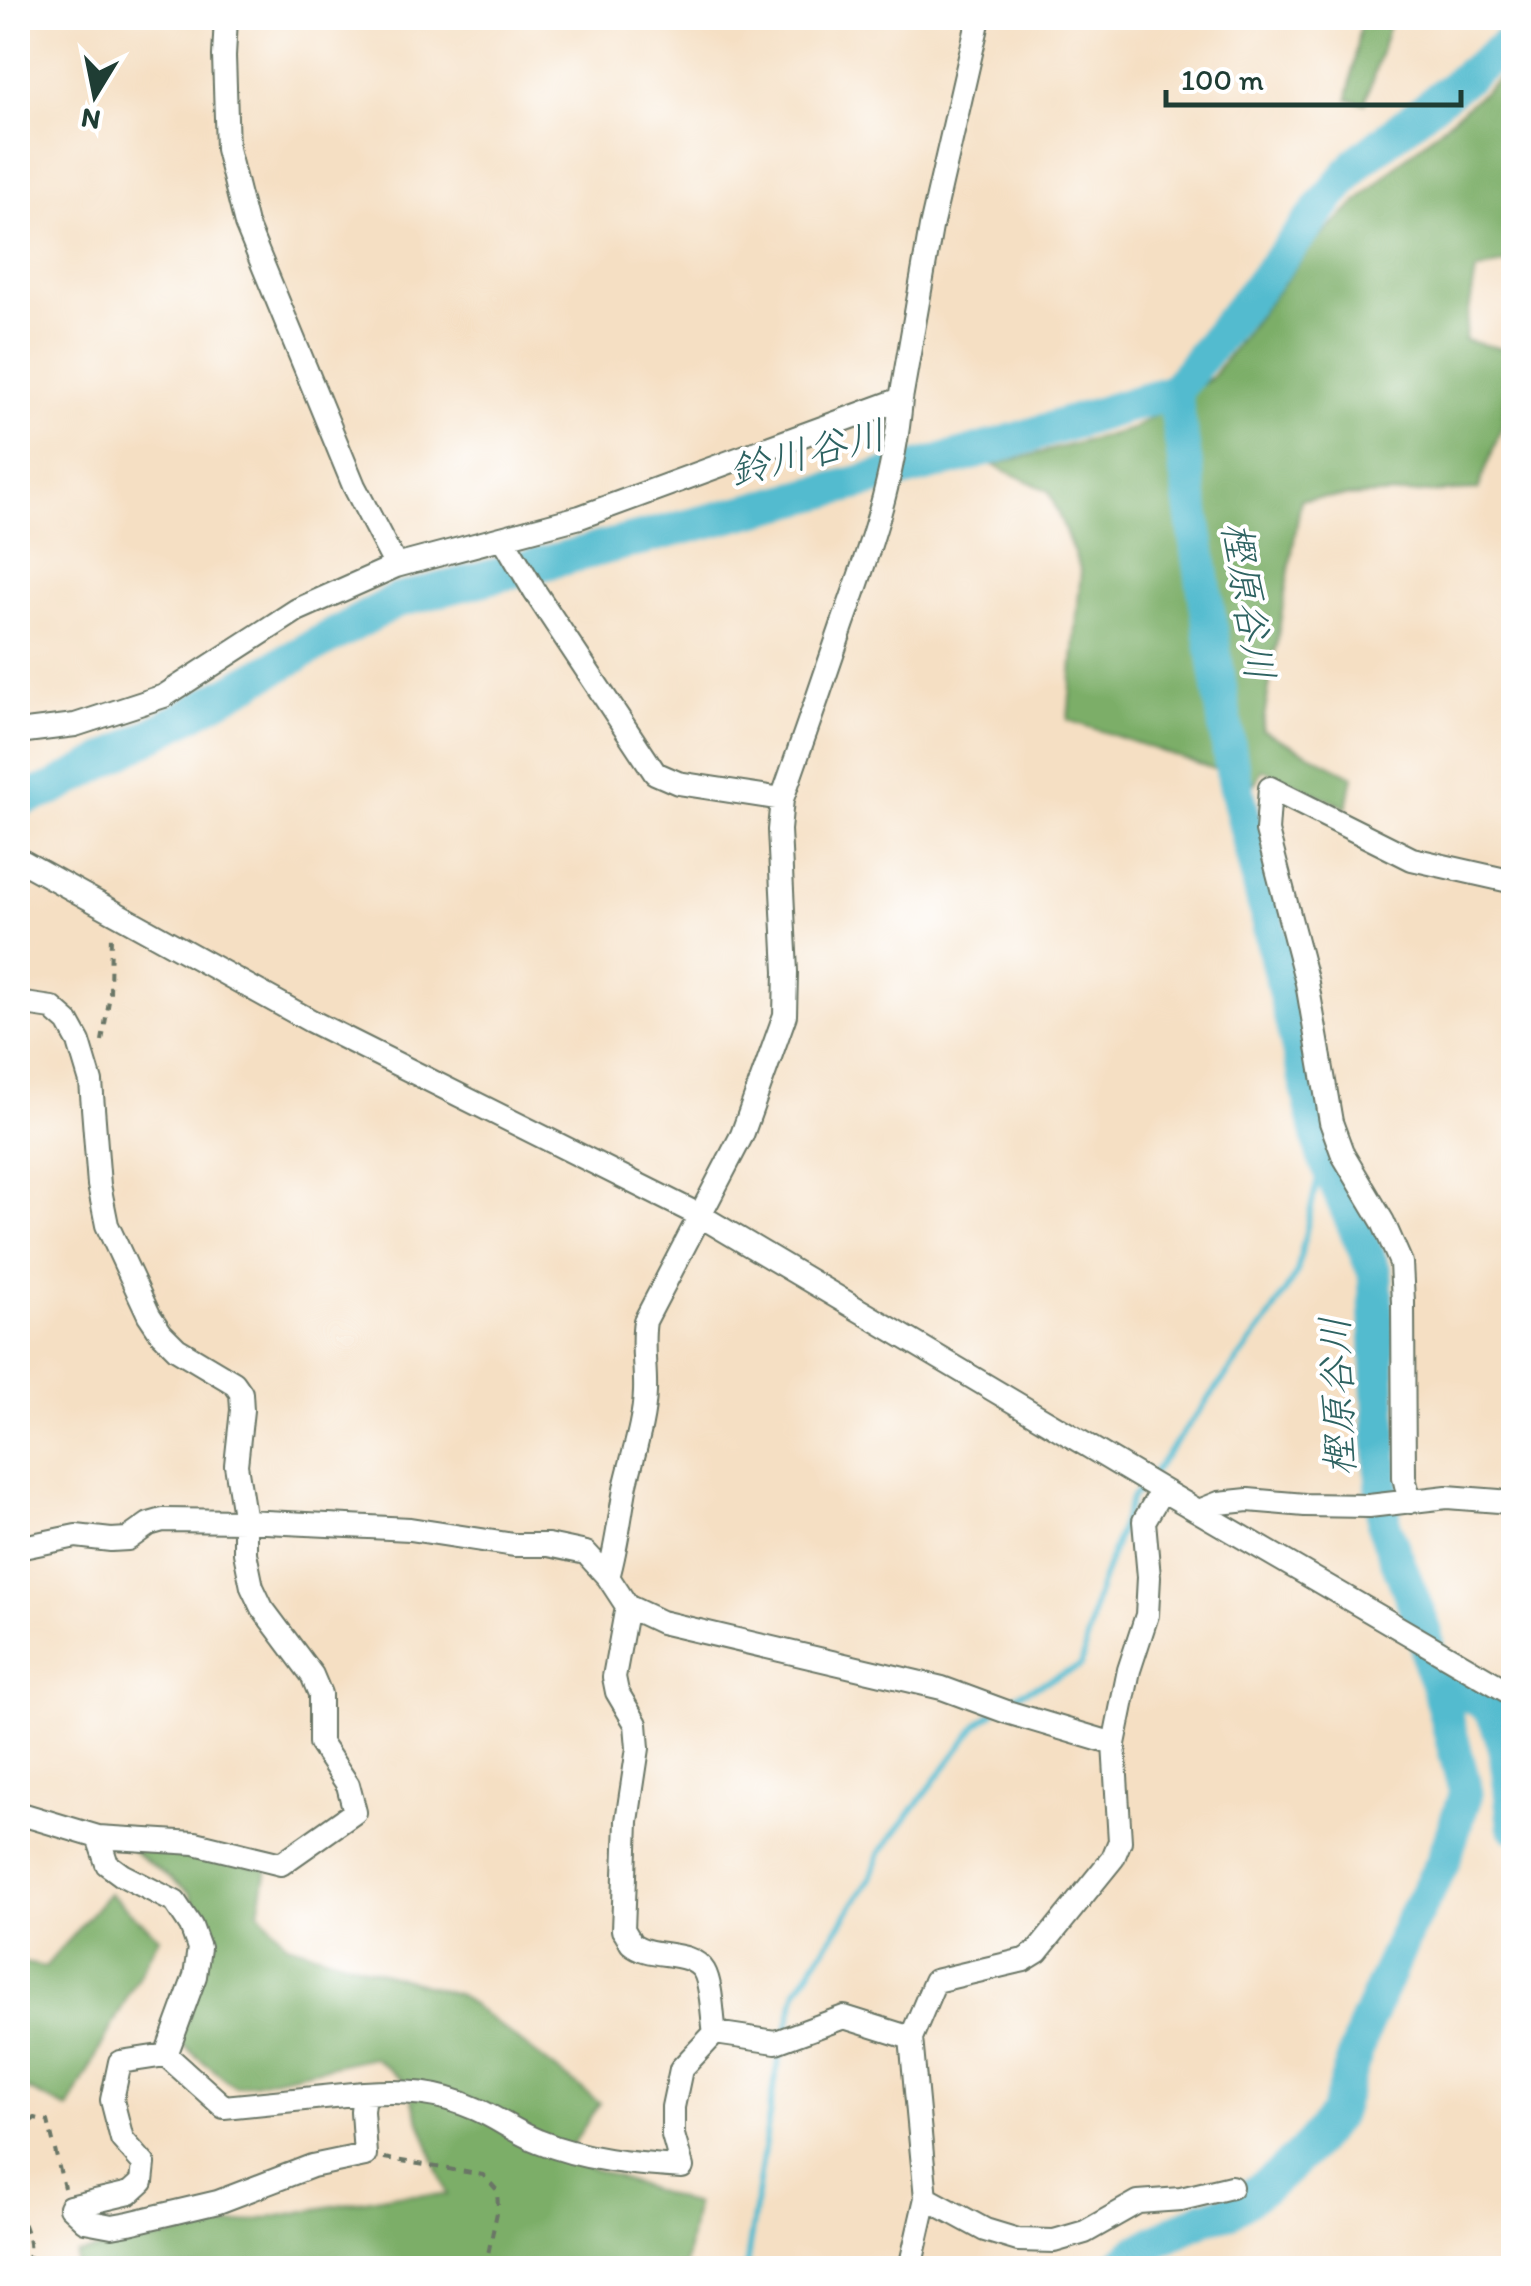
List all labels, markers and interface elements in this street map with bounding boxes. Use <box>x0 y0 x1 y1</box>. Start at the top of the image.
north arrow <box>45 45 145 145</box>
scale bar <box>1166 45 1461 107</box>
text: 100 m <box>1181 61 1264 98</box>
text: N <box>78 101 103 138</box>
water label: 鈴川谷川 <box>724 409 890 495</box>
water label: 樫原谷川 <box>1213 518 1285 684</box>
water label: 樫原谷川 <box>1310 1315 1364 1477</box>

